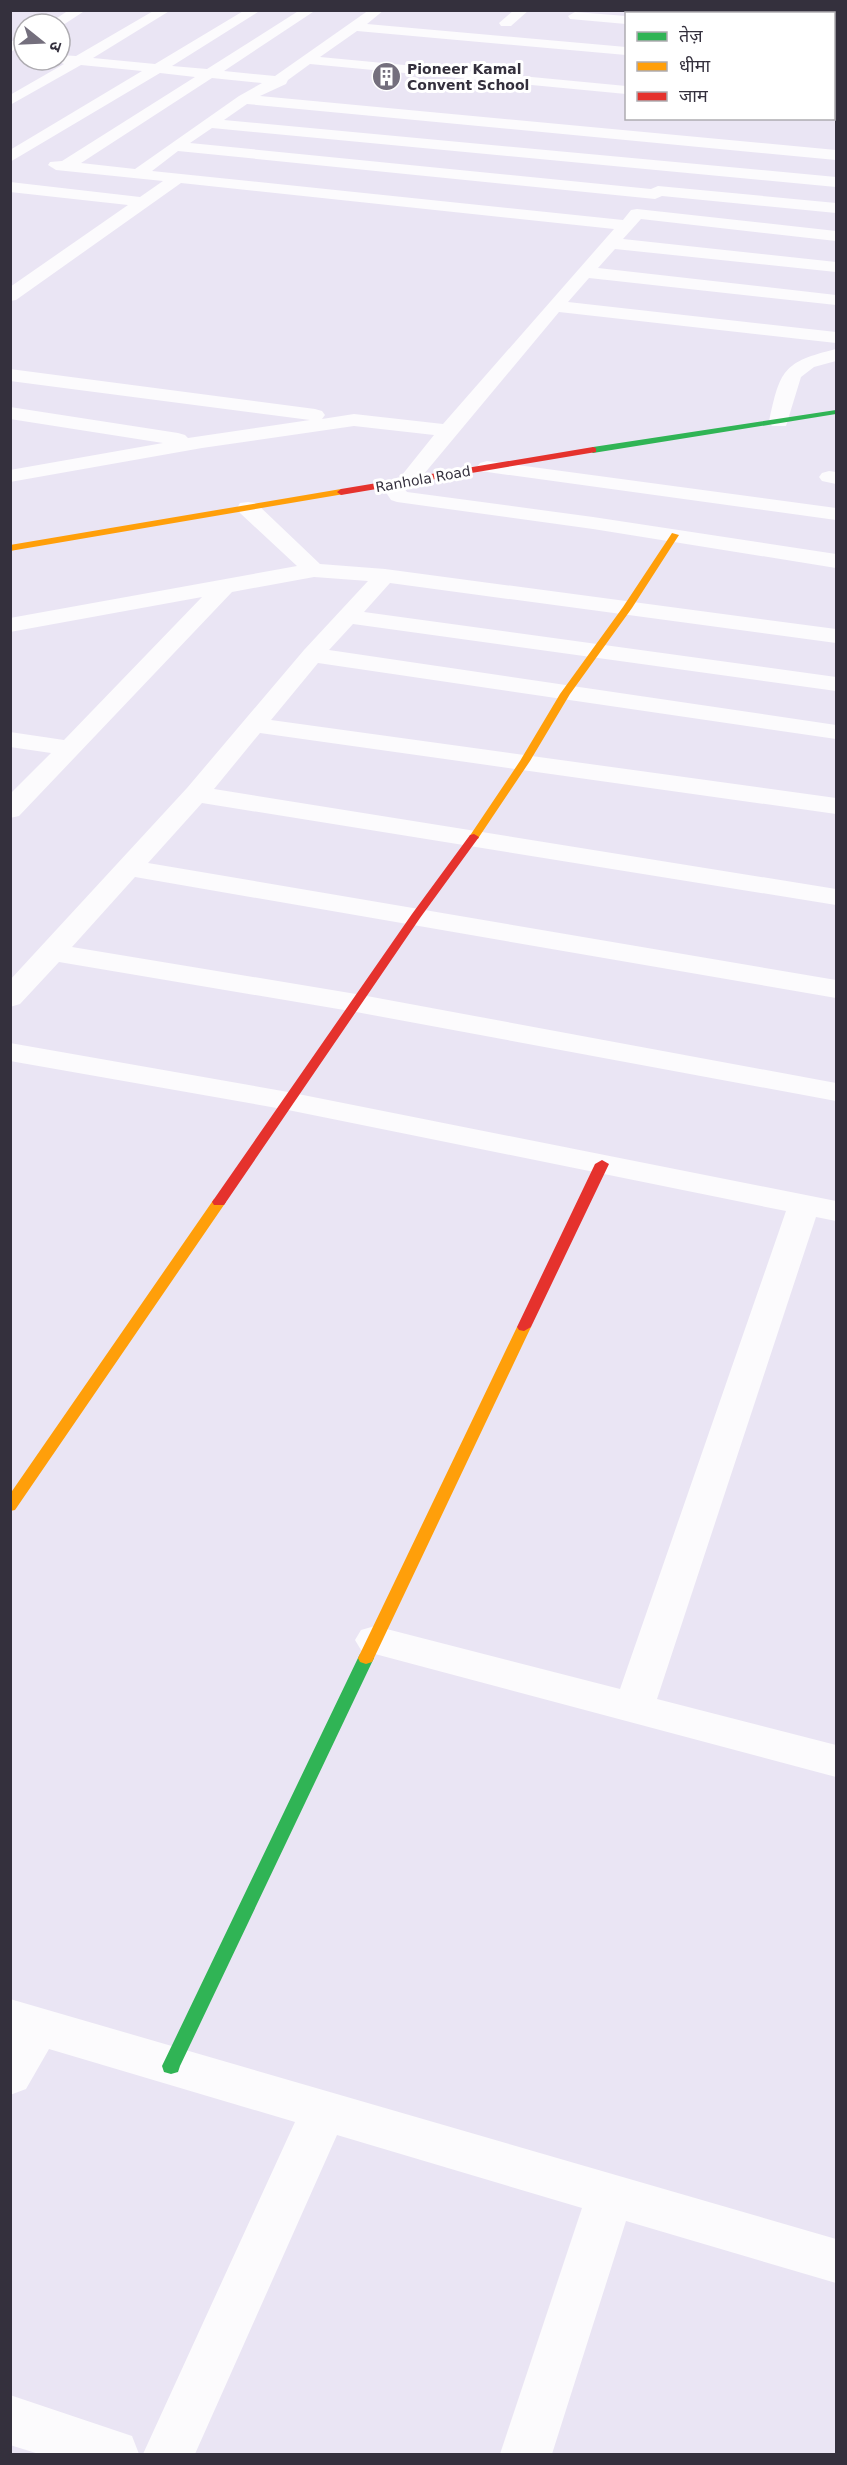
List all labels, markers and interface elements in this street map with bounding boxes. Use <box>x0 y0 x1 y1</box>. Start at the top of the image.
north arrow <box>12 12 72 72</box>
legend <box>625 12 835 120</box>
text: तेज़ <box>679 25 703 46</box>
text: उ <box>45 39 66 54</box>
text: धीमा <box>679 55 710 76</box>
building icon: Pioneer Kamal Convent School <box>370 61 402 93</box>
place label: Pioneer Kamal Convent School <box>407 61 529 93</box>
text: जाम <box>679 85 709 106</box>
street label: Ranhola Road <box>374 463 472 495</box>

